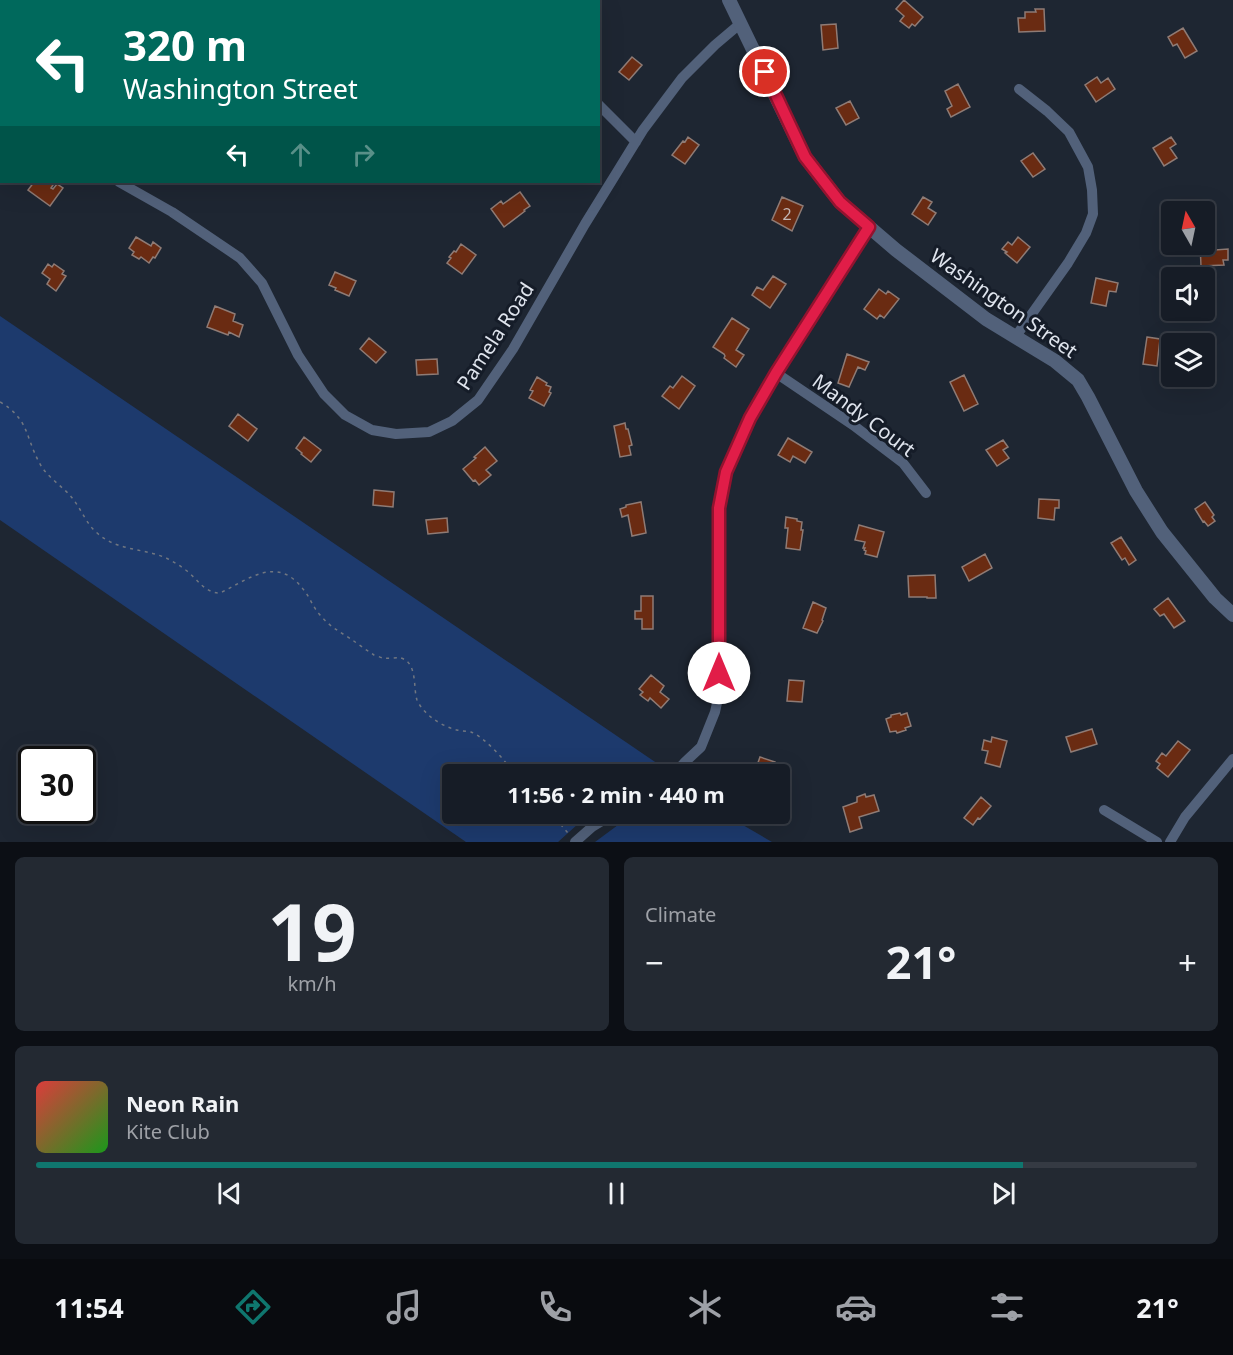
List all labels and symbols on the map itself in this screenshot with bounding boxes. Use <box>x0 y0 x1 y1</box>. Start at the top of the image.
pin <box>739 46 790 97</box>
north arrow <box>1161 201 1215 255</box>
house number: 2 <box>782 203 792 225</box>
street label: Washington Street <box>925 242 1083 364</box>
street label: Pamela Road <box>450 277 540 395</box>
street label: Mandy Court <box>807 368 921 462</box>
position arrow <box>687 641 751 705</box>
speed limit sign: 30 <box>18 746 96 824</box>

